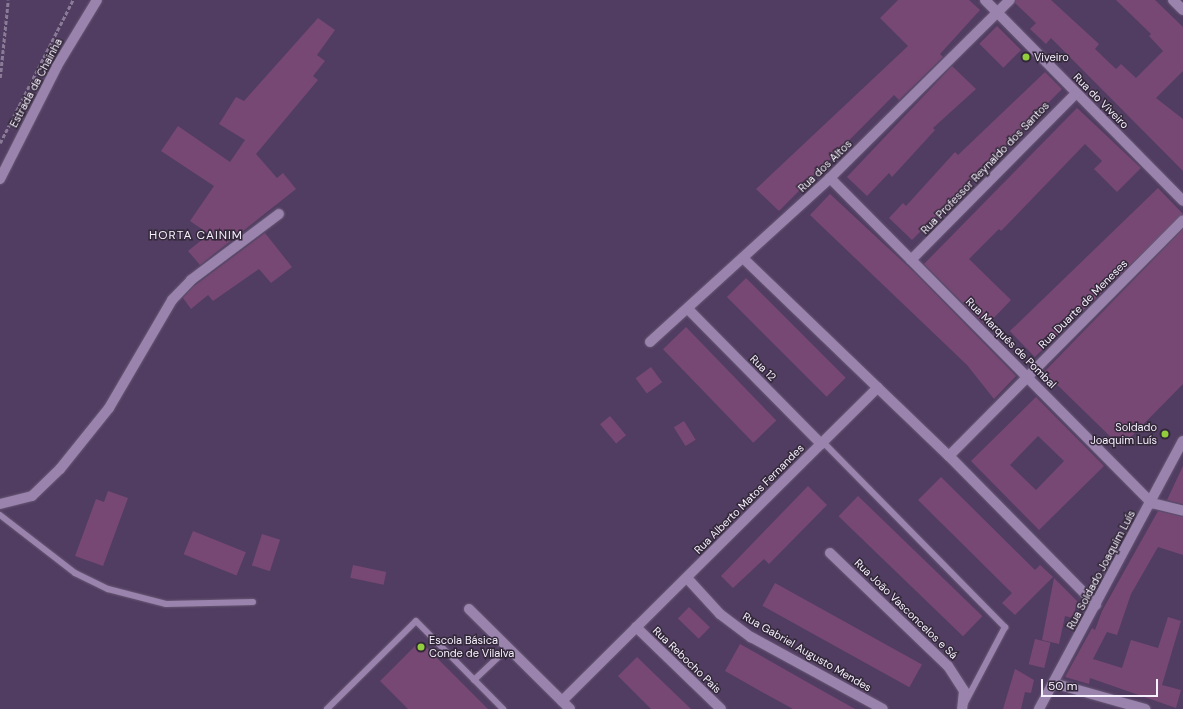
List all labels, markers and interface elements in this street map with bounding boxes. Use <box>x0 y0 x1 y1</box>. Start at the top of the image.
street label: Estrada da Chainha <box>7 36 65 130</box>
place label: Viveiro <box>1034 50 1069 64</box>
marker: Viveiro <box>1021 52 1031 62</box>
street label: Rua do Viveiro <box>1071 71 1131 131</box>
street label: Rua Professor Reynaldo dos Santos <box>918 99 1052 237</box>
street label: Rua dos Altos <box>795 137 855 195</box>
district label: HORTA CAINIM <box>149 229 243 243</box>
street label: Rua Duarte de Meneses <box>1036 257 1130 351</box>
street label: Rua Marquês de Pombal <box>963 295 1059 391</box>
street label: Rua 12 <box>747 352 779 384</box>
place label: Soldado Joaquim Luís <box>1090 421 1157 447</box>
marker: Soldado Joaquim Luís <box>1160 429 1170 439</box>
street label: Rua Alberto Matos Fernandes <box>691 441 807 557</box>
street label: Rua Soldado Joaquim Luís <box>1064 508 1138 632</box>
street label: Rua João Vasconcelos e Sá <box>852 556 960 662</box>
street label: Rua Gabriel Augusto Mendes <box>740 610 874 694</box>
street label: Rua Rebocho Pais <box>650 624 724 696</box>
place label: Escola Básica Conde de Vilalva <box>429 634 514 660</box>
marker: Escola Básica Conde de Vilalva <box>416 642 426 652</box>
scale bar <box>1043 671 1160 697</box>
text: 50 m <box>1048 678 1077 694</box>

